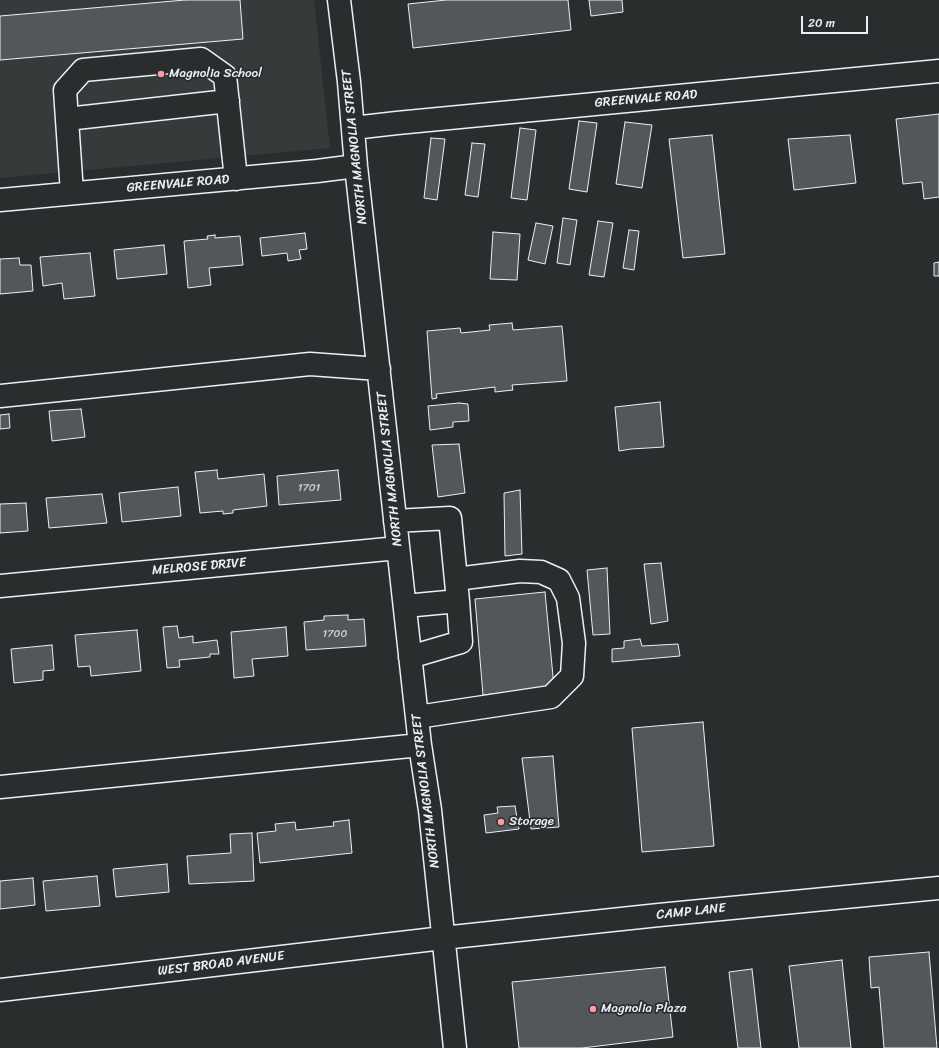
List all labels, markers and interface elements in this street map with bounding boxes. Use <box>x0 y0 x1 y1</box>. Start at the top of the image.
scale bar <box>803 8 870 34</box>
text: 20 m <box>808 12 835 34</box>
place label: Magnolia School <box>169 66 262 82</box>
marker: Magnolia School <box>156 69 166 79</box>
street label: NORTH MAGNOLIA STREET <box>339 69 371 225</box>
street label: GREENVALE ROAD <box>594 87 698 111</box>
street label: GREENVALE ROAD <box>126 172 230 196</box>
street label: NORTH MAGNOLIA STREET <box>374 391 406 547</box>
house number: 1701 <box>298 481 320 495</box>
street label: MELROSE DRIVE <box>151 555 247 579</box>
house number: 1700 <box>323 627 347 641</box>
street label: NORTH MAGNOLIA STREET <box>409 713 443 869</box>
place label: Storage <box>509 814 554 830</box>
marker: Storage <box>496 817 506 827</box>
street label: CAMP LANE <box>656 901 726 923</box>
street label: WEST BROAD AVENUE <box>157 948 285 980</box>
place label: Magnolia Plaza <box>601 1001 686 1017</box>
marker: Magnolia Plaza <box>588 1004 598 1014</box>

